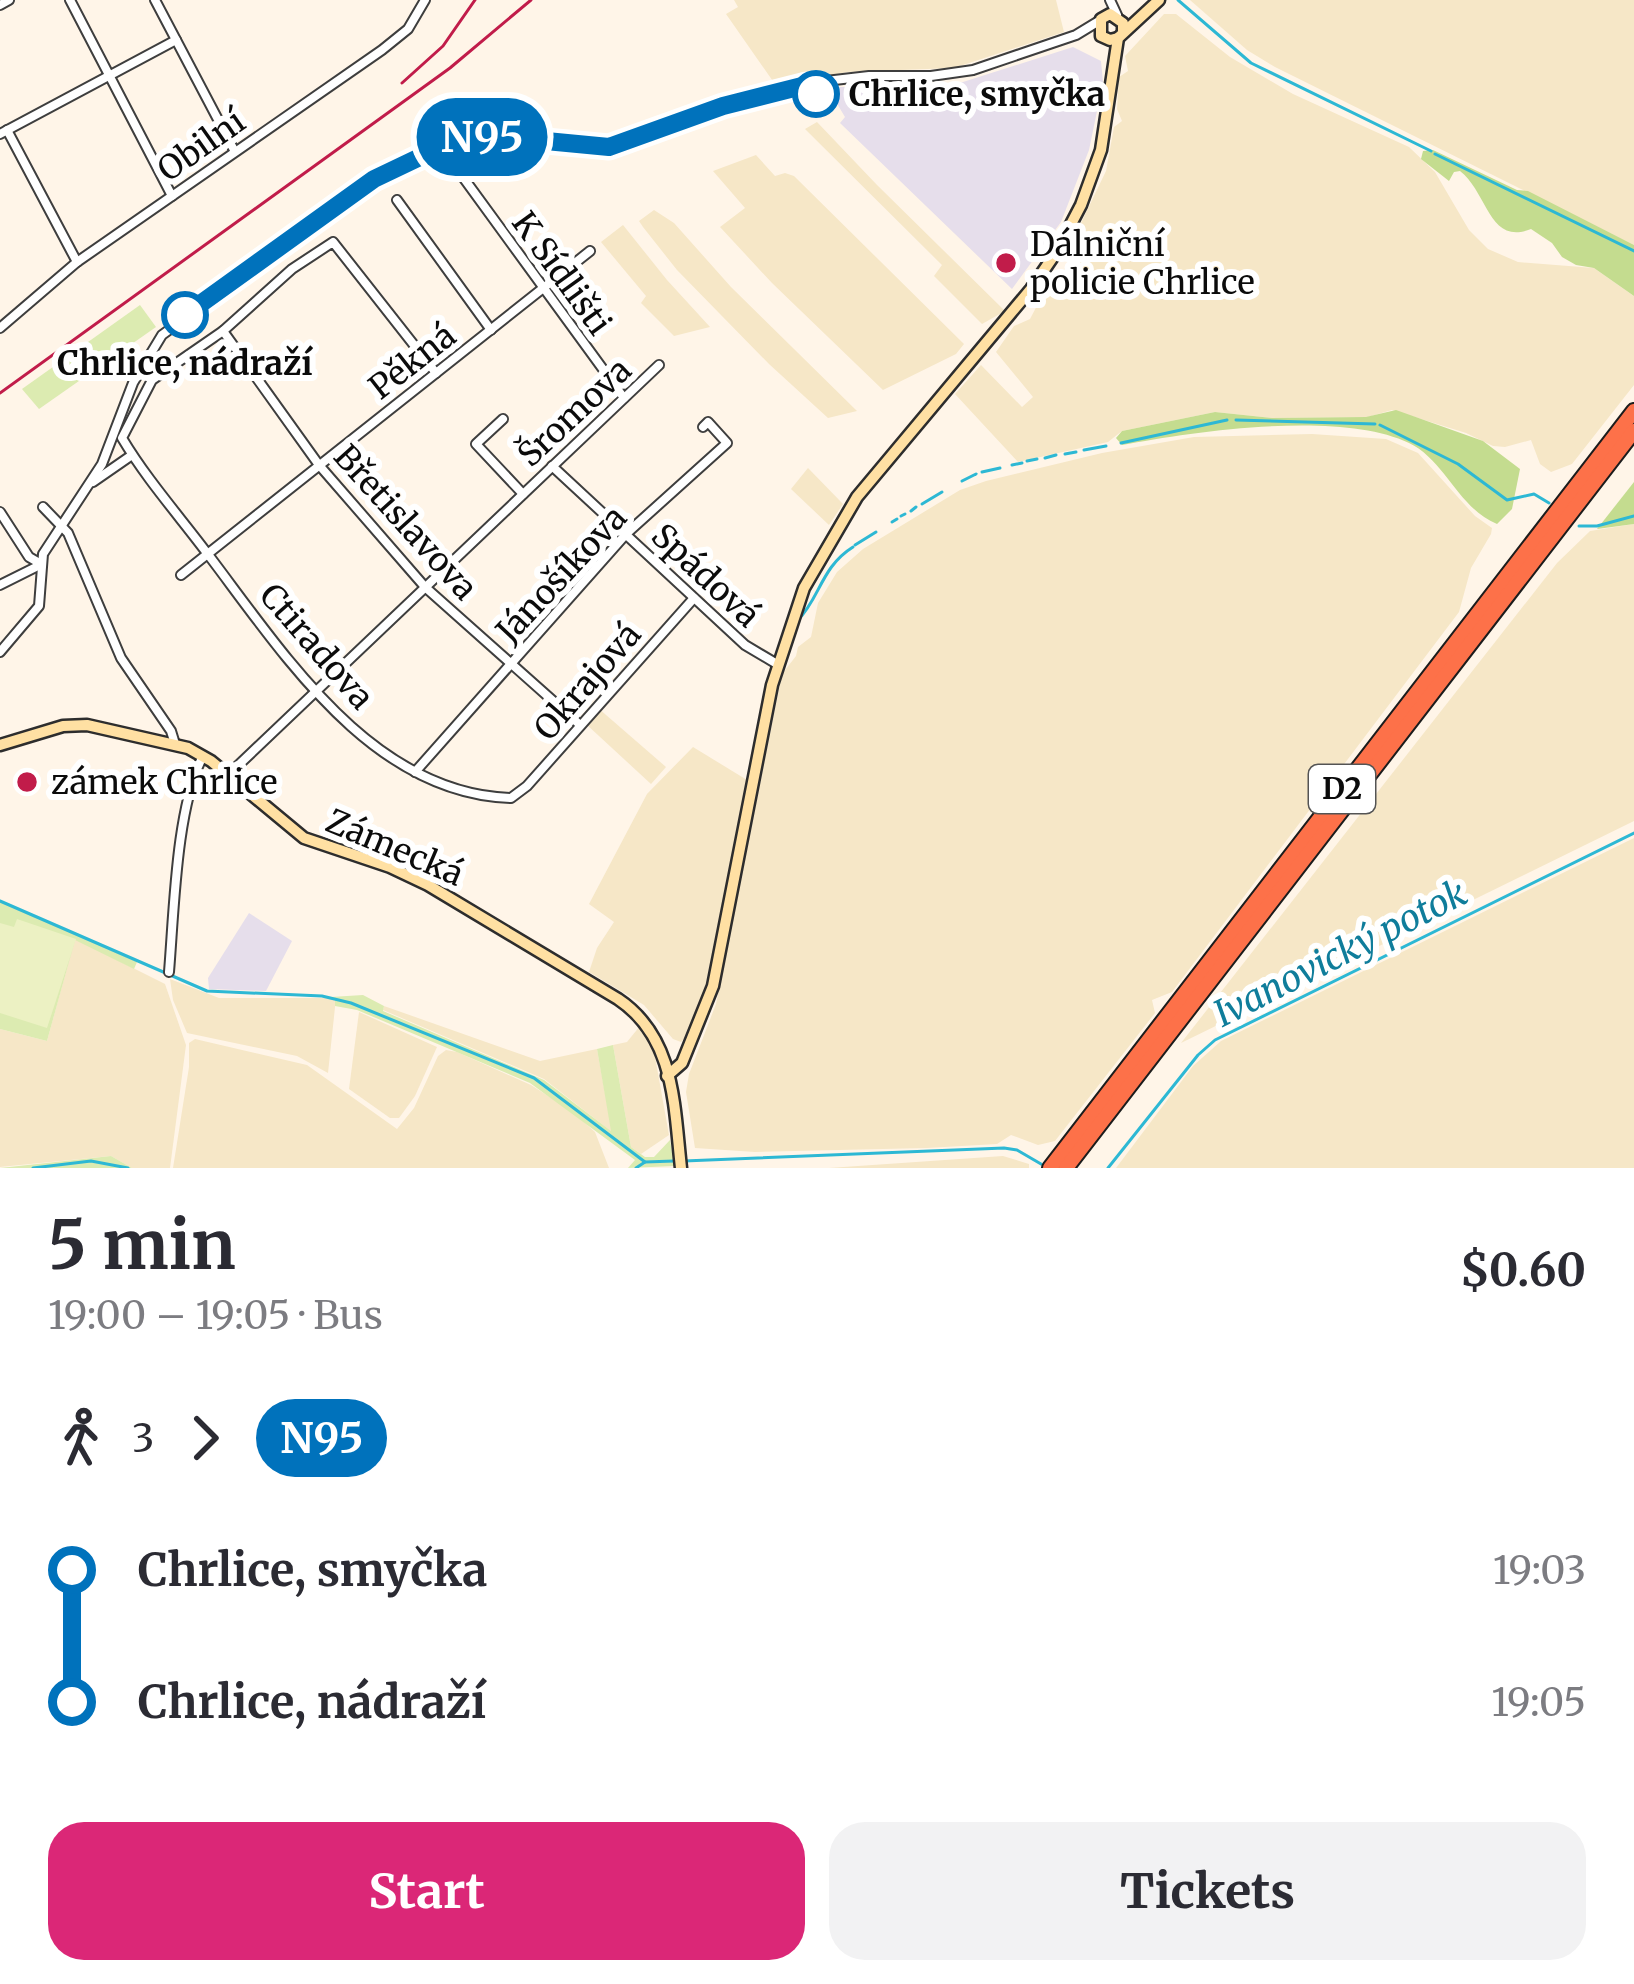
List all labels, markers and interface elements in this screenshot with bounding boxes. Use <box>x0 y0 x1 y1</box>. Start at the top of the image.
marker: Chrlice, smyčka <box>794 72 838 116</box>
place label: Chrlice, smyčka <box>849 74 1105 115</box>
line badge: N95 <box>413 98 551 176</box>
street label: Obilní <box>150 100 254 190</box>
text: N95 <box>441 111 523 163</box>
street label: K Sídlišti <box>503 204 620 343</box>
place label: Dálniční policie Chrlice <box>1030 224 1255 303</box>
marker: Dálniční policie Chrlice <box>993 250 1019 276</box>
marker: Chrlice, nádraží <box>163 293 207 337</box>
street label: Pěkná <box>361 315 464 408</box>
place label: Chrlice, nádraží <box>57 343 313 384</box>
street label: Šromova <box>508 349 640 475</box>
street label: Břetislavova <box>325 436 486 608</box>
street label: Jánošíkova <box>487 497 635 652</box>
street label: Spádová <box>643 515 768 636</box>
street label: Ctiradova <box>251 575 382 717</box>
street label: Okrajová <box>525 614 649 748</box>
place label: zámek Chrlice <box>51 762 278 803</box>
road number: D2 <box>1309 765 1375 813</box>
marker: zámek Chrlice <box>14 769 40 795</box>
street label: Zámecká <box>320 800 470 895</box>
water label: Ivanovický potok <box>1206 870 1474 1036</box>
text: 5 min <box>48 1204 236 1287</box>
text: $0.60 <box>1460 1242 1586 1298</box>
text: 19:00 – 19:05 · Bus <box>48 1291 383 1340</box>
icon: walk <box>48 1405 114 1471</box>
icon: forward <box>172 1405 238 1471</box>
text: N95 <box>280 1412 363 1464</box>
text: 3 <box>132 1414 154 1463</box>
text: Chrlice, smyčka <box>138 1542 487 1598</box>
text: 19:03 <box>1493 1546 1586 1595</box>
text: Chrlice, nádraží <box>138 1674 486 1730</box>
text: 19:05 <box>1491 1678 1586 1727</box>
button: Start <box>48 1822 805 1960</box>
button: Tickets <box>829 1822 1586 1960</box>

